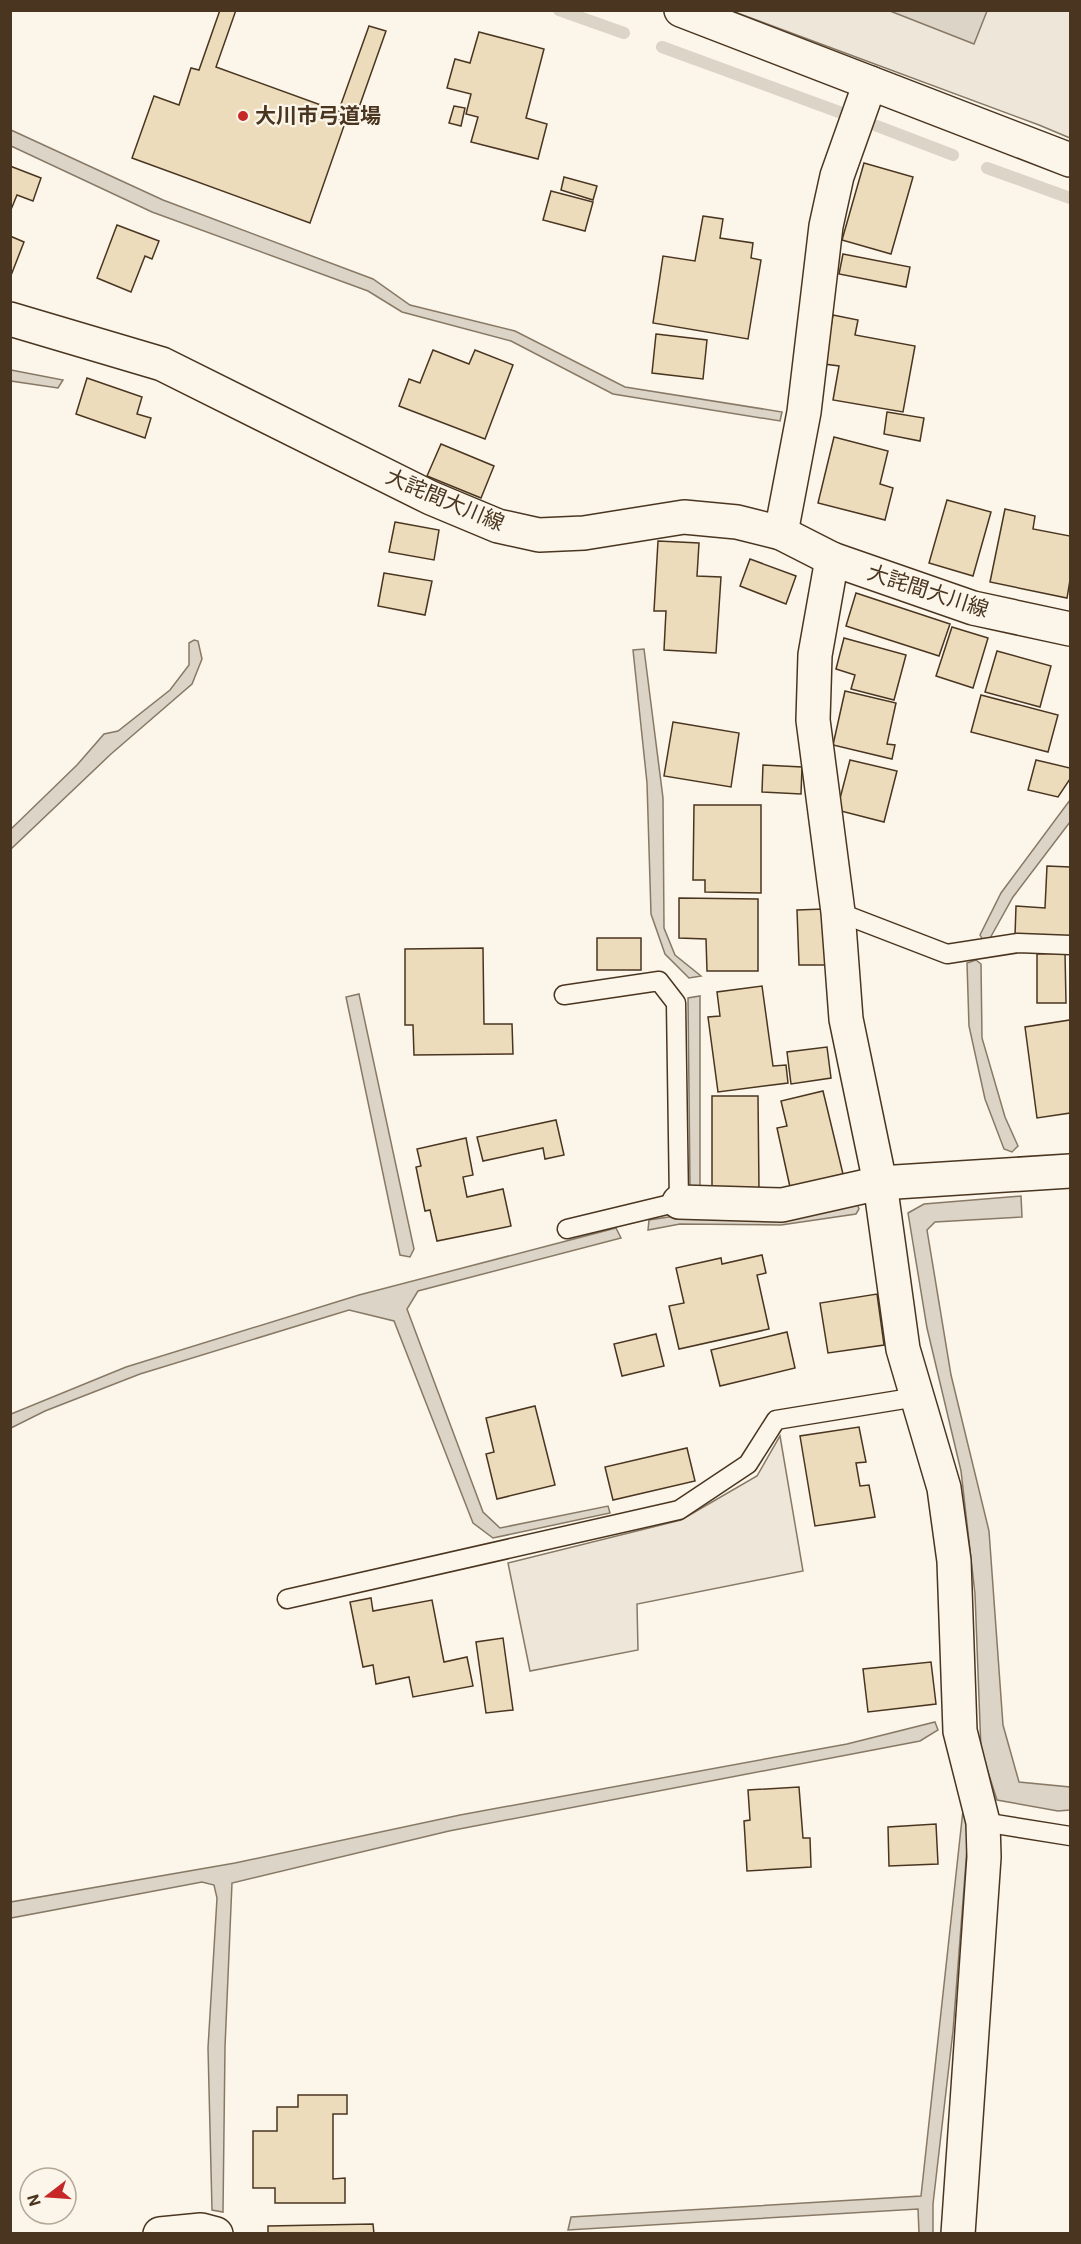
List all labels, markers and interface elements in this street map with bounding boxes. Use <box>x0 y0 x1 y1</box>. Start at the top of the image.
place label: 大川市弓道場 <box>255 104 381 128</box>
marker: 大川市弓道場 <box>236 109 250 123</box>
street label: 大詫間大川線 <box>382 464 508 536</box>
street label: 大詫間大川線 <box>864 560 992 622</box>
north arrow <box>18 2166 78 2226</box>
text: N <box>23 2192 45 2208</box>

